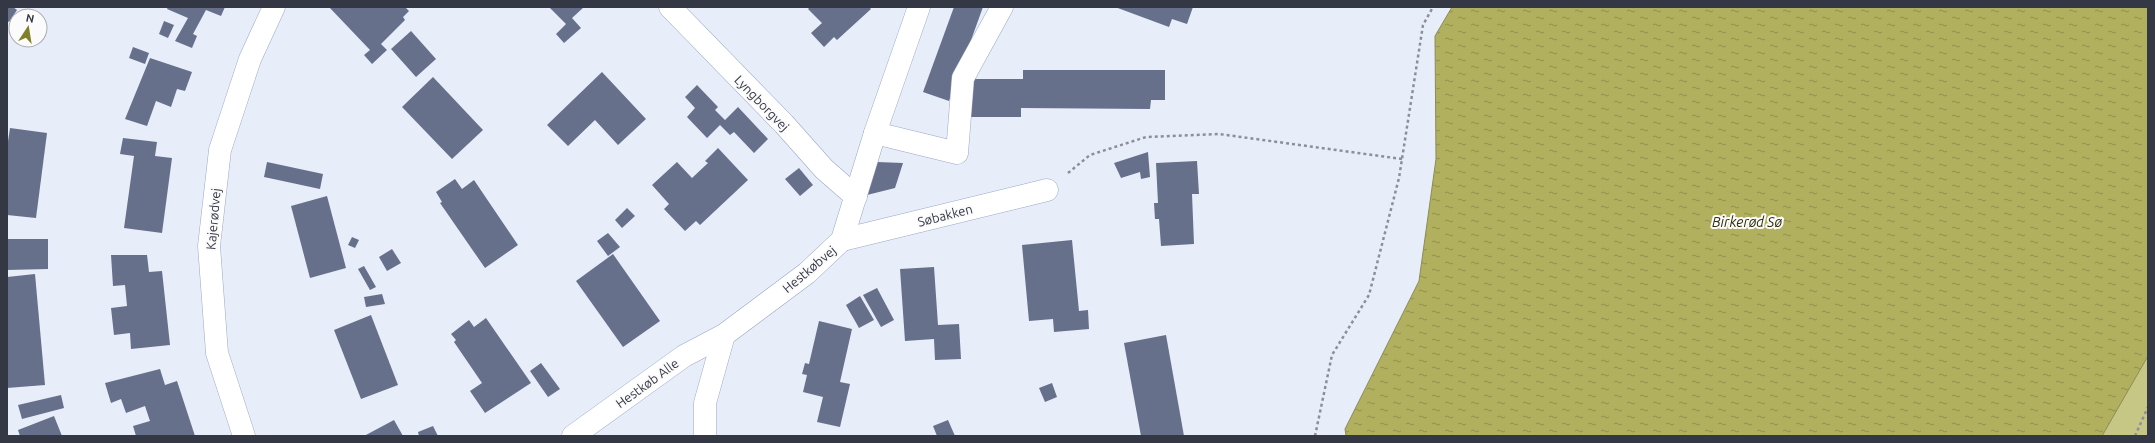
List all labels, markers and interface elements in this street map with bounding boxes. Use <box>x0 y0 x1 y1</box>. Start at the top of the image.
north arrow <box>8 8 48 48</box>
text: N <box>25 11 35 25</box>
street label: Lyngborgvej <box>732 72 792 134</box>
street label: Kajerødvej <box>203 188 223 250</box>
street label: Søbakken <box>916 201 974 229</box>
water label: Birkerød Sø <box>1712 214 1782 230</box>
street label: Hestkøbvej <box>780 243 838 295</box>
street label: Hestkøb Alle <box>613 356 681 410</box>

